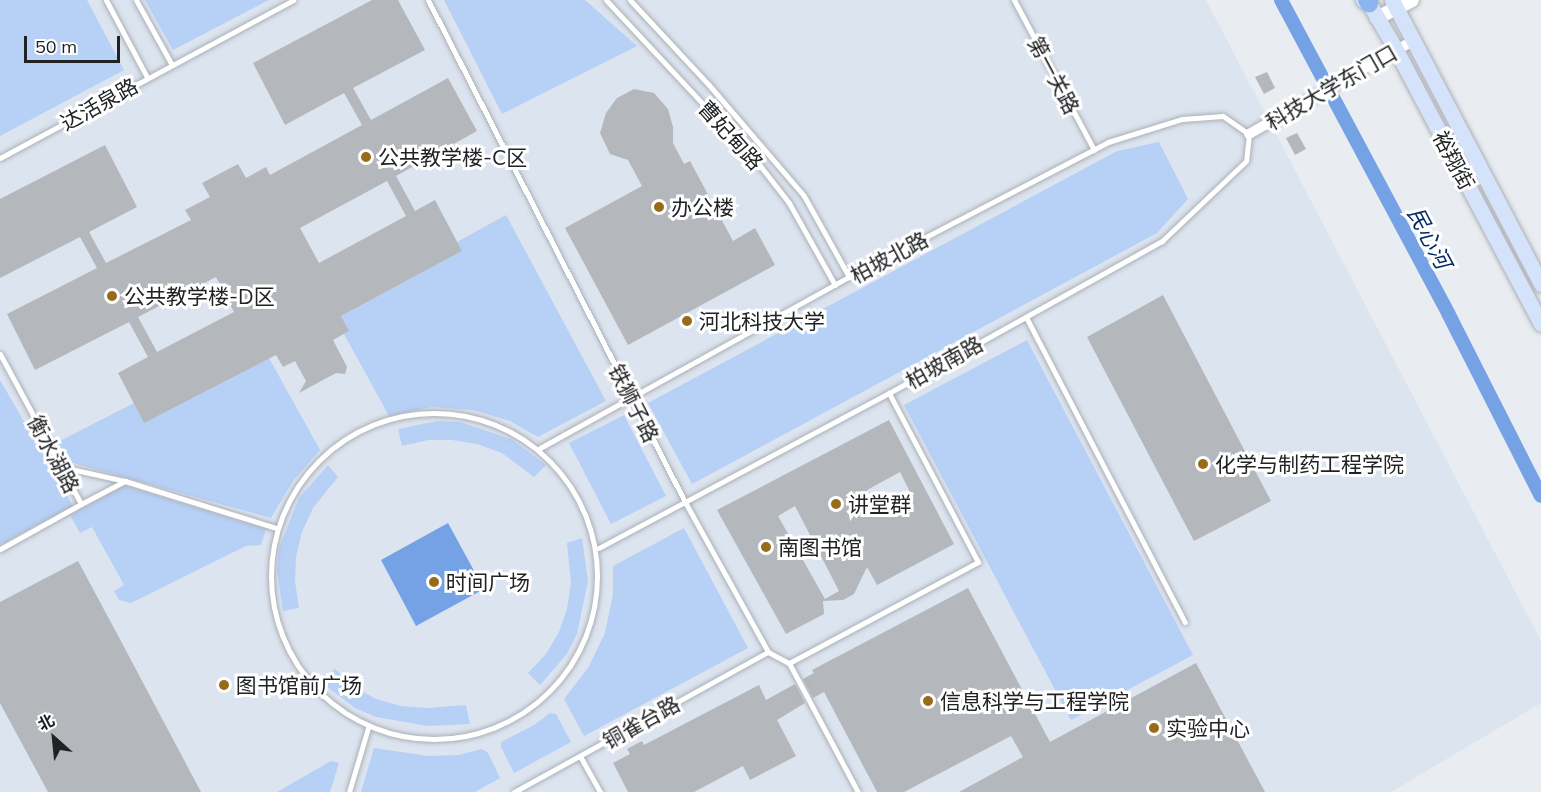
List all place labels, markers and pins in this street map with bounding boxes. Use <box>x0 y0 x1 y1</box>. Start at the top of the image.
place label: 公共教学楼-C区 <box>378 144 527 170</box>
marker: 公共教学楼-C区 <box>359 150 373 164</box>
place label: 办公楼 <box>671 194 734 220</box>
marker: 办公楼 <box>652 200 666 214</box>
place label: 公共教学楼-D区 <box>124 283 275 309</box>
marker: 公共教学楼-D区 <box>105 289 119 303</box>
place label: 河北科技大学 <box>699 308 825 334</box>
marker: 河北科技大学 <box>680 314 694 328</box>
place label: 化学与制药工程学院 <box>1215 451 1404 477</box>
marker: 化学与制药工程学院 <box>1196 457 1210 471</box>
place label: 讲堂群 <box>848 491 911 517</box>
marker: 讲堂群 <box>829 497 843 511</box>
place label: 南图书馆 <box>778 534 862 560</box>
marker: 南图书馆 <box>759 540 773 554</box>
place label: 时间广场 <box>446 569 530 595</box>
marker: 时间广场 <box>427 575 441 589</box>
place label: 图书馆前广场 <box>236 672 362 698</box>
marker: 图书馆前广场 <box>217 678 231 692</box>
place label: 信息科学与工程学院 <box>940 688 1129 714</box>
marker: 信息科学与工程学院 <box>921 694 935 708</box>
place label: 实验中心 <box>1166 715 1250 741</box>
marker: 实验中心 <box>1147 721 1161 735</box>

